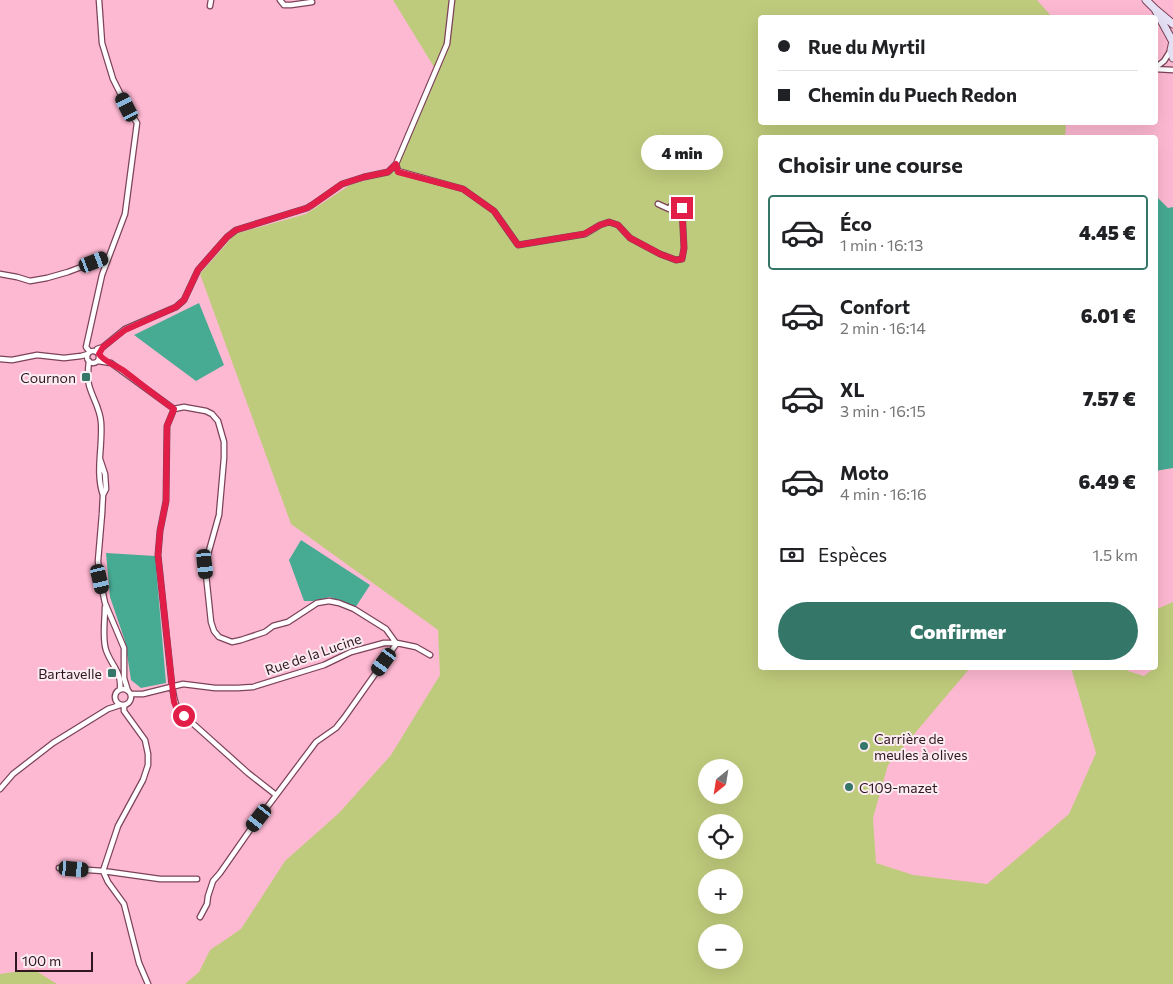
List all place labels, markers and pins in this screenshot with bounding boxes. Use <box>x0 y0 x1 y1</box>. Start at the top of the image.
place label: Cournon <box>20 369 76 386</box>
marker: Cournon <box>80 371 92 383</box>
place label: Bartavelle <box>38 665 102 682</box>
marker: Bartavelle <box>106 667 118 679</box>
place label: Carrière de meules à olives <box>874 730 968 763</box>
marker: Carrière de meules à olives <box>858 740 870 752</box>
place label: C109-mazet <box>859 779 938 796</box>
marker: C109-mazet <box>843 781 855 793</box>

